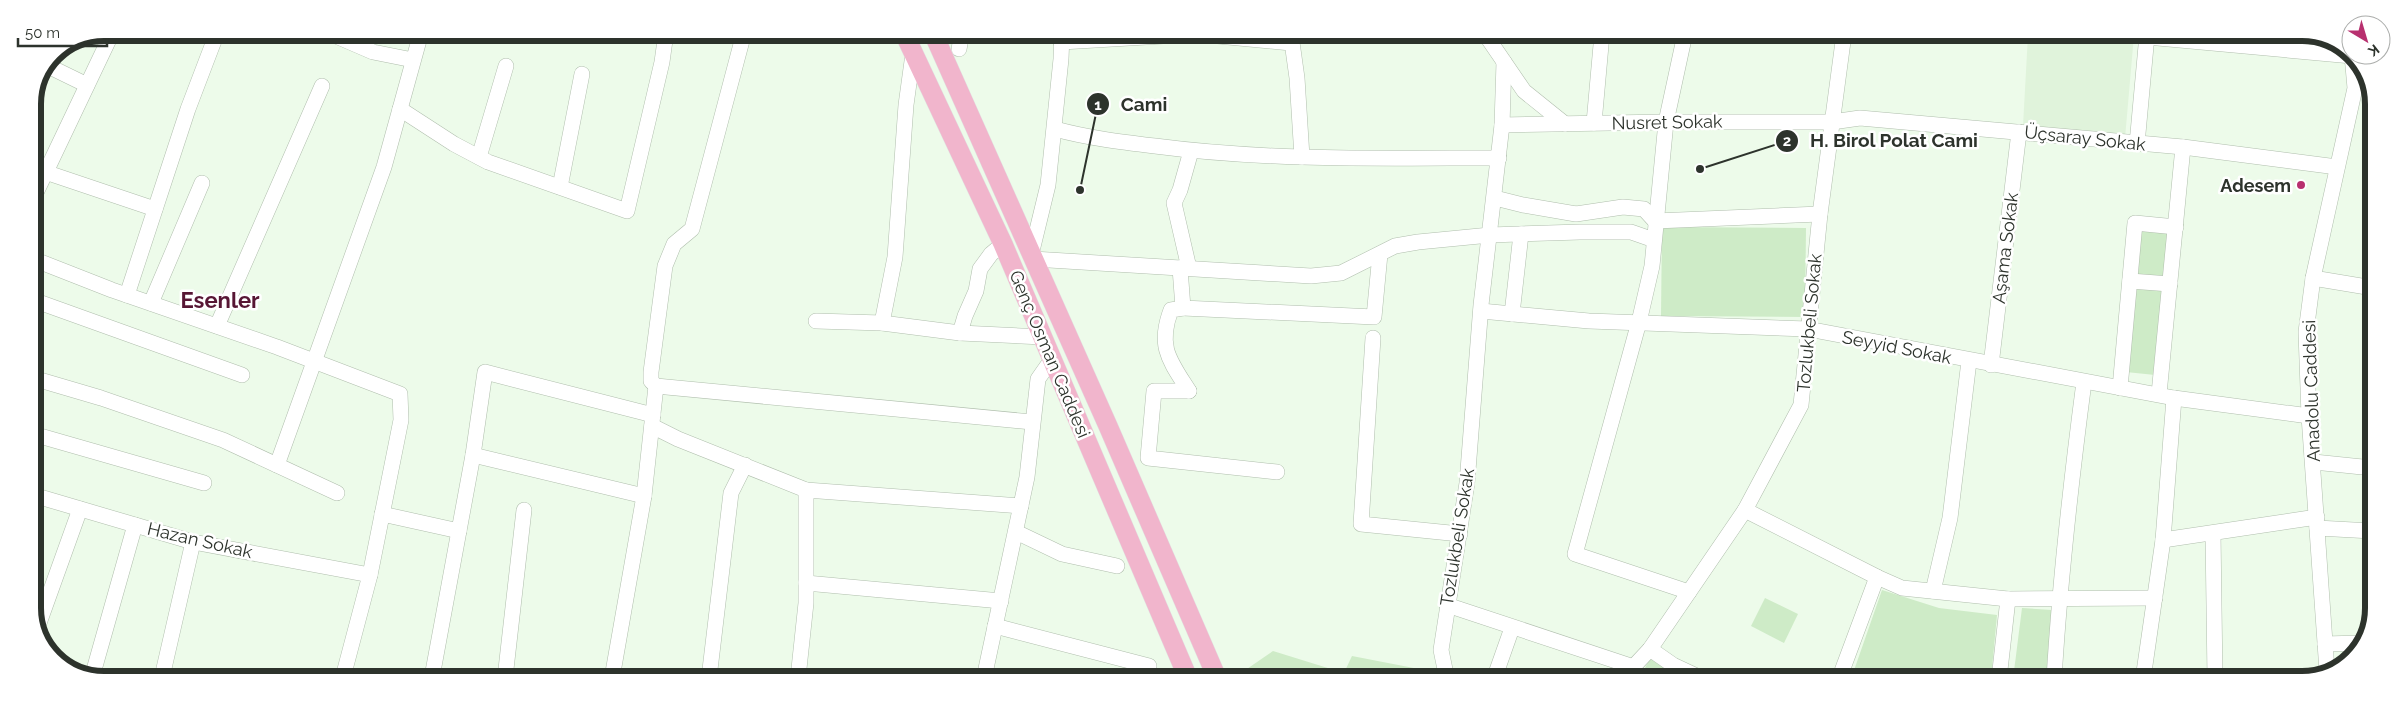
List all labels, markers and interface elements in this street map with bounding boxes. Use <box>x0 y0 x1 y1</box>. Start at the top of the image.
scale bar <box>18 15 106 47</box>
north arrow <box>2341 15 2391 65</box>
text: 50 m <box>25 24 60 42</box>
text: K <box>2365 41 2383 60</box>
callout: Cami <box>1085 87 1177 121</box>
text: Cami <box>1121 93 1167 115</box>
text: 1 <box>1094 96 1102 114</box>
street label: Nusret Sokak <box>1611 111 1723 133</box>
street label: Üçsaray Sokak <box>2023 121 2147 155</box>
callout: H. Birol Polat Cami <box>1775 124 1988 158</box>
text: H. Birol Polat Cami <box>1810 129 1978 151</box>
text: 2 <box>1783 132 1791 150</box>
place label: Adesem <box>2220 175 2291 196</box>
marker: Adesem <box>2295 179 2307 191</box>
street label: Aşama Sokak <box>1988 191 2022 305</box>
street label: Tozlukbeli Sokak <box>1792 252 1826 393</box>
street label: Genç Osman Caddesi <box>1005 267 1095 441</box>
district label: Esenler <box>180 287 260 313</box>
street label: Anadolu Caddesi <box>2298 320 2324 462</box>
street label: Seyyid Sokak <box>1841 326 1954 368</box>
street label: Tozlukbeli Sokak <box>1436 466 1478 607</box>
street label: Hazan Sokak <box>145 518 255 562</box>

